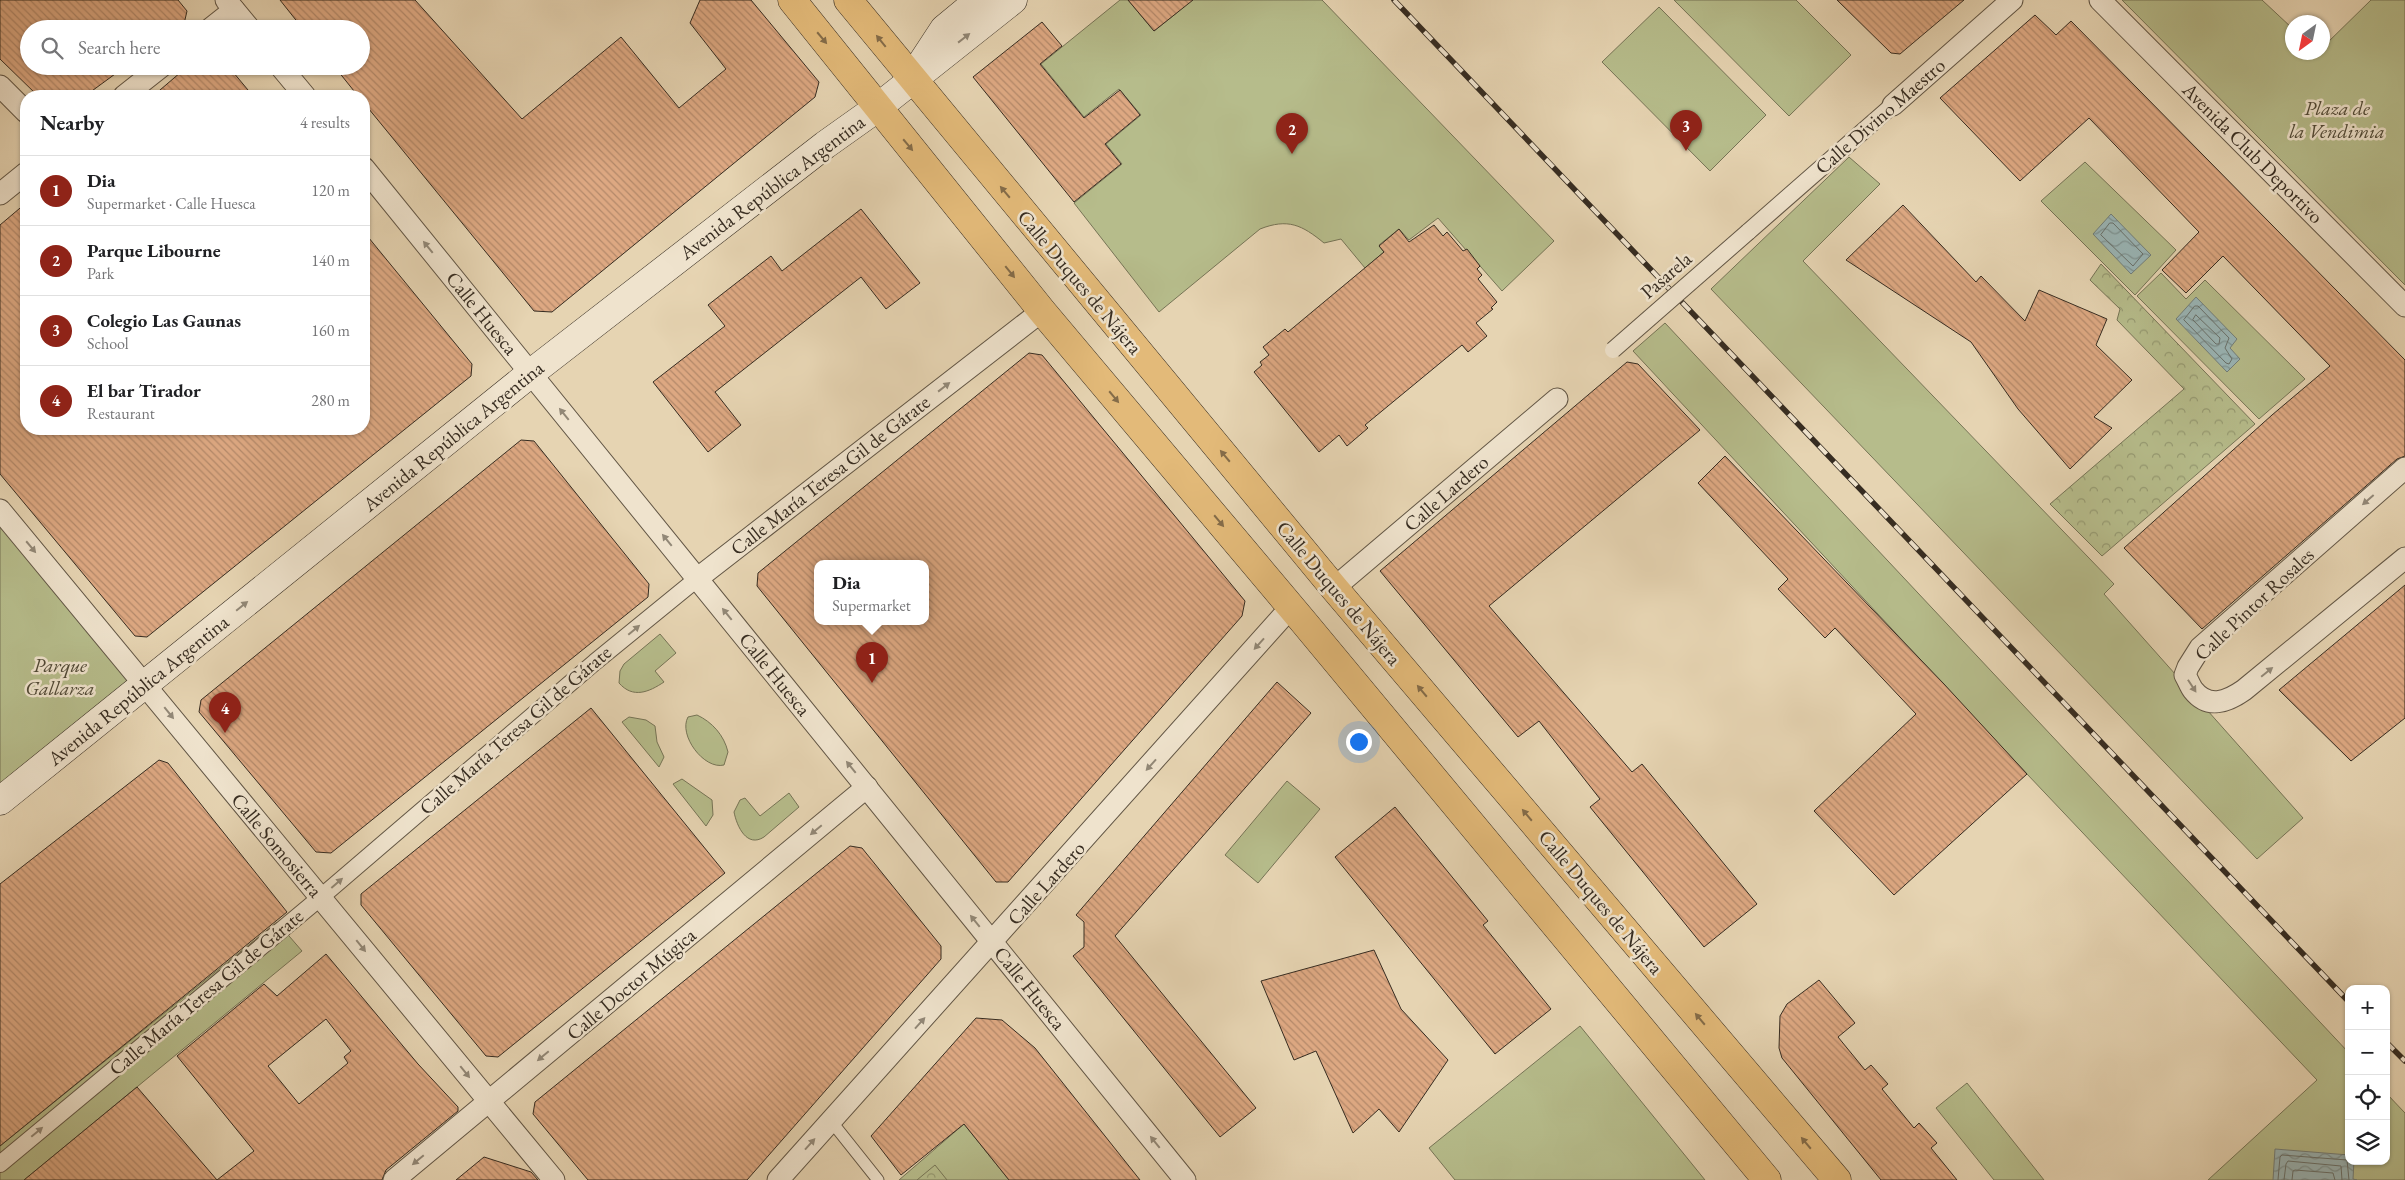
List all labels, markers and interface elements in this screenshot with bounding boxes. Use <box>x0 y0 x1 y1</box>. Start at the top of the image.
north arrow <box>2285 15 2330 60</box>
search box <box>20 20 370 75</box>
one-way arrow <box>817 31 828 44</box>
one-way arrow <box>957 32 970 43</box>
icon: search <box>38 34 66 62</box>
one-way arrow <box>876 34 887 47</box>
text: Search here <box>78 35 160 60</box>
street label: Calle Divino Maestro <box>1809 52 1951 180</box>
street label: Avenida Club Deportivo <box>2176 76 2329 229</box>
park label: Plaza de la Vendimia <box>2289 95 2385 144</box>
text: Nearby <box>40 109 104 136</box>
street label: Avenida República Argentina <box>673 109 870 266</box>
pin: 3 <box>1670 110 1702 151</box>
text: 4 results <box>300 112 350 133</box>
pin: 2 <box>1276 113 1308 154</box>
one-way arrow <box>903 138 914 151</box>
text: Dia <box>87 168 115 193</box>
text: 1 <box>52 180 60 201</box>
text: 120 m <box>311 180 350 201</box>
one-way arrow <box>1000 185 1011 198</box>
text: Supermarket · Calle Huesca <box>87 193 256 214</box>
street label: Calle Duques de Nájera <box>1012 204 1148 360</box>
text: Parque Libourne <box>87 238 221 263</box>
one-way arrow <box>423 241 434 254</box>
street label: Pasarela <box>1635 246 1697 304</box>
text: 2 <box>52 250 60 271</box>
text: 140 m <box>311 250 350 271</box>
text: Park <box>87 263 114 284</box>
one-way arrow <box>1005 265 1016 278</box>
street label: Calle Huesca <box>440 266 524 360</box>
text: Colegio Las Gaunas <box>87 308 241 333</box>
text: 3 <box>52 320 60 341</box>
text: 160 m <box>311 320 350 341</box>
text: School <box>87 333 129 354</box>
street label: Avenida República Argentina <box>356 355 549 518</box>
text: El bar Tirador <box>87 378 201 403</box>
one-way arrow <box>937 382 950 393</box>
street label: Calle María Teresa Gil de Gárate <box>725 389 935 561</box>
text: 4 <box>52 390 60 411</box>
text: 280 m <box>311 390 350 411</box>
one-way arrow <box>1108 390 1120 402</box>
text: Restaurant <box>87 403 155 424</box>
one-way arrow <box>559 408 570 421</box>
street label: Calle Lardero <box>1398 449 1494 537</box>
one-way arrow <box>1220 450 1231 463</box>
one-way arrow <box>2362 495 2375 506</box>
one-way arrow <box>1213 514 1224 527</box>
street label: Calle Duques de Nájera <box>1271 515 1407 671</box>
one-way arrow <box>661 534 672 547</box>
one-way arrow <box>26 541 37 554</box>
street label: Calle Pintor Rosales <box>2189 542 2319 666</box>
popup <box>814 560 929 625</box>
text: Dia <box>832 570 861 595</box>
text: Supermarket <box>832 595 911 616</box>
one-way arrow <box>236 600 248 612</box>
one-way arrow <box>721 607 732 620</box>
street label: Avenida República Argentina <box>41 609 234 772</box>
one-way arrow <box>627 624 640 635</box>
street label: Calle Huesca <box>733 627 817 721</box>
one-way arrow <box>1253 637 1265 649</box>
street label: Calle María Teresa Gil de Gárate <box>414 639 617 821</box>
pin: 1 <box>856 642 888 683</box>
park label: Parque Gallarza <box>25 652 95 701</box>
one-way arrow <box>2260 666 2273 677</box>
one-way arrow <box>2187 679 2196 692</box>
one-way arrow <box>1417 685 1428 698</box>
pin: 4 <box>209 692 241 733</box>
one-way arrow <box>163 706 174 719</box>
your location <box>1346 729 1372 755</box>
one-way arrow <box>1145 759 1157 771</box>
one-way arrow <box>845 761 856 774</box>
street label: Calle Somosierra <box>226 787 328 903</box>
one-way arrow <box>1522 809 1533 822</box>
one-way arrow <box>810 824 823 835</box>
street label: Calle Duques de Nájera <box>1533 824 1669 980</box>
street label: Calle Lardero <box>1001 835 1091 930</box>
one-way arrow <box>331 877 343 889</box>
street label: Calle María Teresa Gil de Gárate <box>103 903 309 1081</box>
one-way arrow <box>970 914 981 927</box>
street label: Calle Doctor Múgica <box>561 922 701 1046</box>
one-way arrow <box>356 939 367 952</box>
street label: Calle Huesca <box>988 941 1072 1035</box>
map controls <box>2345 985 2390 1165</box>
button: + <box>2345 985 2390 1030</box>
one-way arrow <box>1695 1013 1706 1026</box>
one-way arrow <box>914 1017 925 1030</box>
button: − <box>2345 1030 2390 1075</box>
one-way arrow <box>537 1051 550 1062</box>
one-way arrow <box>459 1065 470 1078</box>
button: locate <box>2345 1075 2390 1120</box>
button: layers <box>2345 1120 2390 1165</box>
one-way arrow <box>31 1127 44 1138</box>
one-way arrow <box>1149 1136 1160 1149</box>
one-way arrow <box>805 1137 816 1150</box>
one-way arrow <box>1800 1137 1811 1150</box>
one-way arrow <box>412 1155 425 1166</box>

